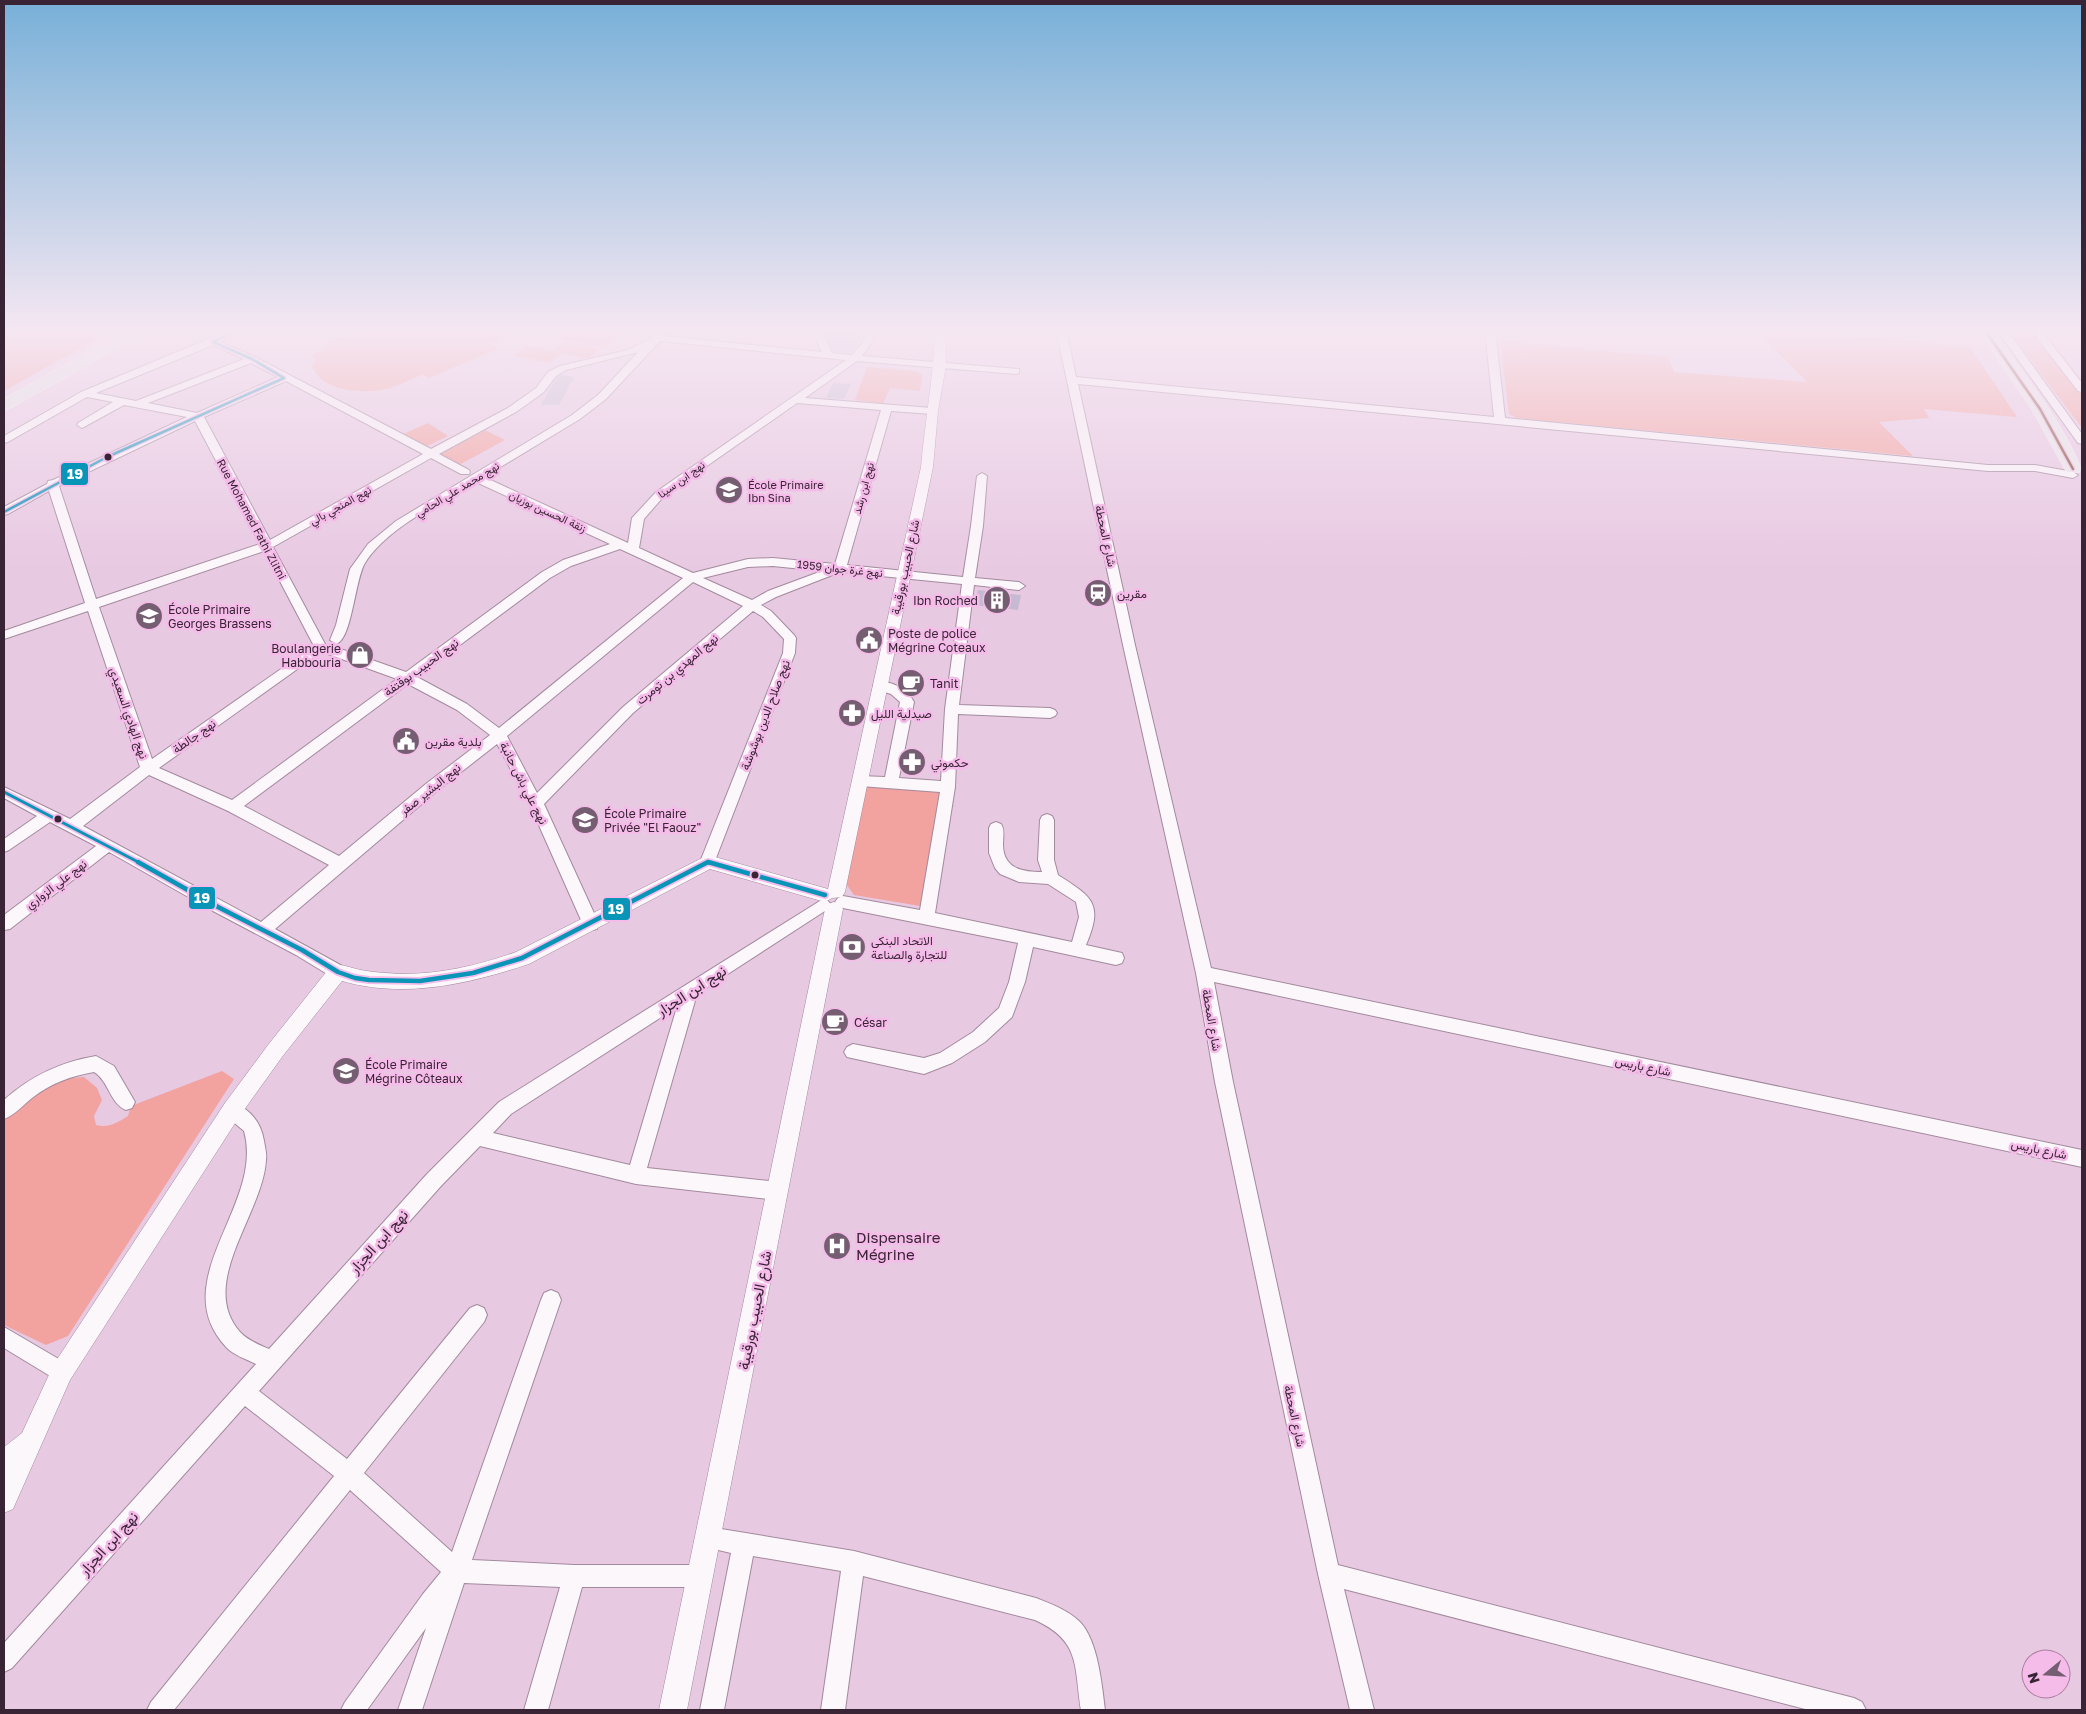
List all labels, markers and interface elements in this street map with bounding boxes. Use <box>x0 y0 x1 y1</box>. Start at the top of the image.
unlabelled marker <box>103 452 113 462</box>
street label: Rue Mohamed Fathi Zlitni <box>215 457 289 581</box>
street label: نهج ابن سينا <box>655 458 708 502</box>
street label: نهج محمد علي الحامي <box>413 459 503 523</box>
street label: نهج ابن رشد <box>850 461 878 516</box>
line badge: 19 <box>60 462 89 486</box>
text: 19 <box>67 465 83 482</box>
school or university icon: École Primaire Ibn Sina <box>714 475 744 505</box>
place label: École Primaire Ibn Sina <box>748 478 824 504</box>
street label: نهج المنجي بالي <box>307 483 375 531</box>
street label: زنقة الحسين بوزيان <box>507 488 589 535</box>
street label: شارع المحطة <box>1090 504 1120 569</box>
street label: شارع الحبيب بورقيبة <box>888 518 924 616</box>
street label: نهج غرة جوان 1959 <box>796 557 883 581</box>
station icon: مقرين <box>1083 578 1113 608</box>
building icon: Ibn Roched <box>982 585 1012 615</box>
place label: مقرين <box>1117 586 1147 602</box>
place label: Ibn Roched <box>913 593 978 608</box>
school or university icon: École Primaire Georges Brassens <box>134 601 164 631</box>
place label: École Primaire Georges Brassens <box>168 602 272 631</box>
public building icon: Poste de police Mégrine Coteaux <box>854 625 884 655</box>
place label: Poste de police Mégrine Coteaux <box>888 626 986 655</box>
street label: نهج المهدي بن تومرت <box>633 630 723 710</box>
street label: نهج الحبيب بوقتفة <box>381 635 462 701</box>
shop icon: Boulangerie Habbouria <box>345 640 375 670</box>
place label: Boulangerie Habbouria <box>271 641 341 670</box>
street label: نهج صلاح الدين بوشوشة <box>737 658 795 773</box>
street label: نهج الهادي السعيدي <box>103 665 152 762</box>
cafe icon: Tanit <box>896 668 926 698</box>
place label: Tanit <box>930 676 959 691</box>
pharmacy icon: صيدلية الليل <box>837 698 867 728</box>
place label: صيدلية الليل <box>871 706 932 722</box>
street label: نهج جالطة <box>169 716 220 758</box>
public building icon: بلدية مقرين <box>391 726 421 756</box>
place label: بلدية مقرين <box>425 734 482 750</box>
street label: نهج علي باش حانبة <box>494 739 551 828</box>
pharmacy icon: حكموني <box>897 747 927 777</box>
place label: حكموني <box>931 755 969 773</box>
street label: نهج البشير صفر <box>396 760 465 820</box>
school or university icon: École Primaire Privée "El Faouz" <box>570 805 600 835</box>
place label: École Primaire Privée "El Faouz" <box>604 806 701 835</box>
unlabelled marker <box>53 814 63 824</box>
street label: نهج علي الزواري <box>22 856 91 914</box>
unlabelled marker <box>750 870 760 880</box>
line badge: 19 <box>188 886 216 910</box>
text: 19 <box>194 889 210 906</box>
line badge: 19 <box>602 897 631 921</box>
text: 19 <box>608 900 624 917</box>
bank icon: الاتحاد البنكي للتجارة والصناعة <box>837 932 867 962</box>
place label: الاتحاد البنكي للتجارة والصناعة <box>871 933 947 963</box>
street label: نهج ابن الجزار <box>652 961 731 1022</box>
street label: شارع المحطة <box>1197 988 1225 1053</box>
cafe icon: César <box>820 1007 850 1037</box>
place label: César <box>854 1015 887 1030</box>
street label: شارع باريس <box>1613 1053 1672 1081</box>
school or university icon: École Primaire Mégrine Côteaux <box>331 1056 361 1086</box>
place label: École Primaire Mégrine Côteaux <box>365 1057 463 1086</box>
street label: شارع باريس <box>2009 1136 2068 1164</box>
street label: نهج ابن الجزار <box>344 1205 414 1279</box>
place label: Dispensaire Mégrine <box>856 1228 941 1263</box>
hospital icon: Dispensaire Mégrine <box>822 1231 852 1261</box>
street label: شارع الحبيب بورقيبة <box>734 1249 777 1372</box>
street label: شارع المحطة <box>1279 1384 1309 1449</box>
street label: نهج ابن الجزار <box>74 1507 144 1581</box>
north arrow <box>2021 1649 2071 1699</box>
text: N <box>2023 1670 2043 1686</box>

